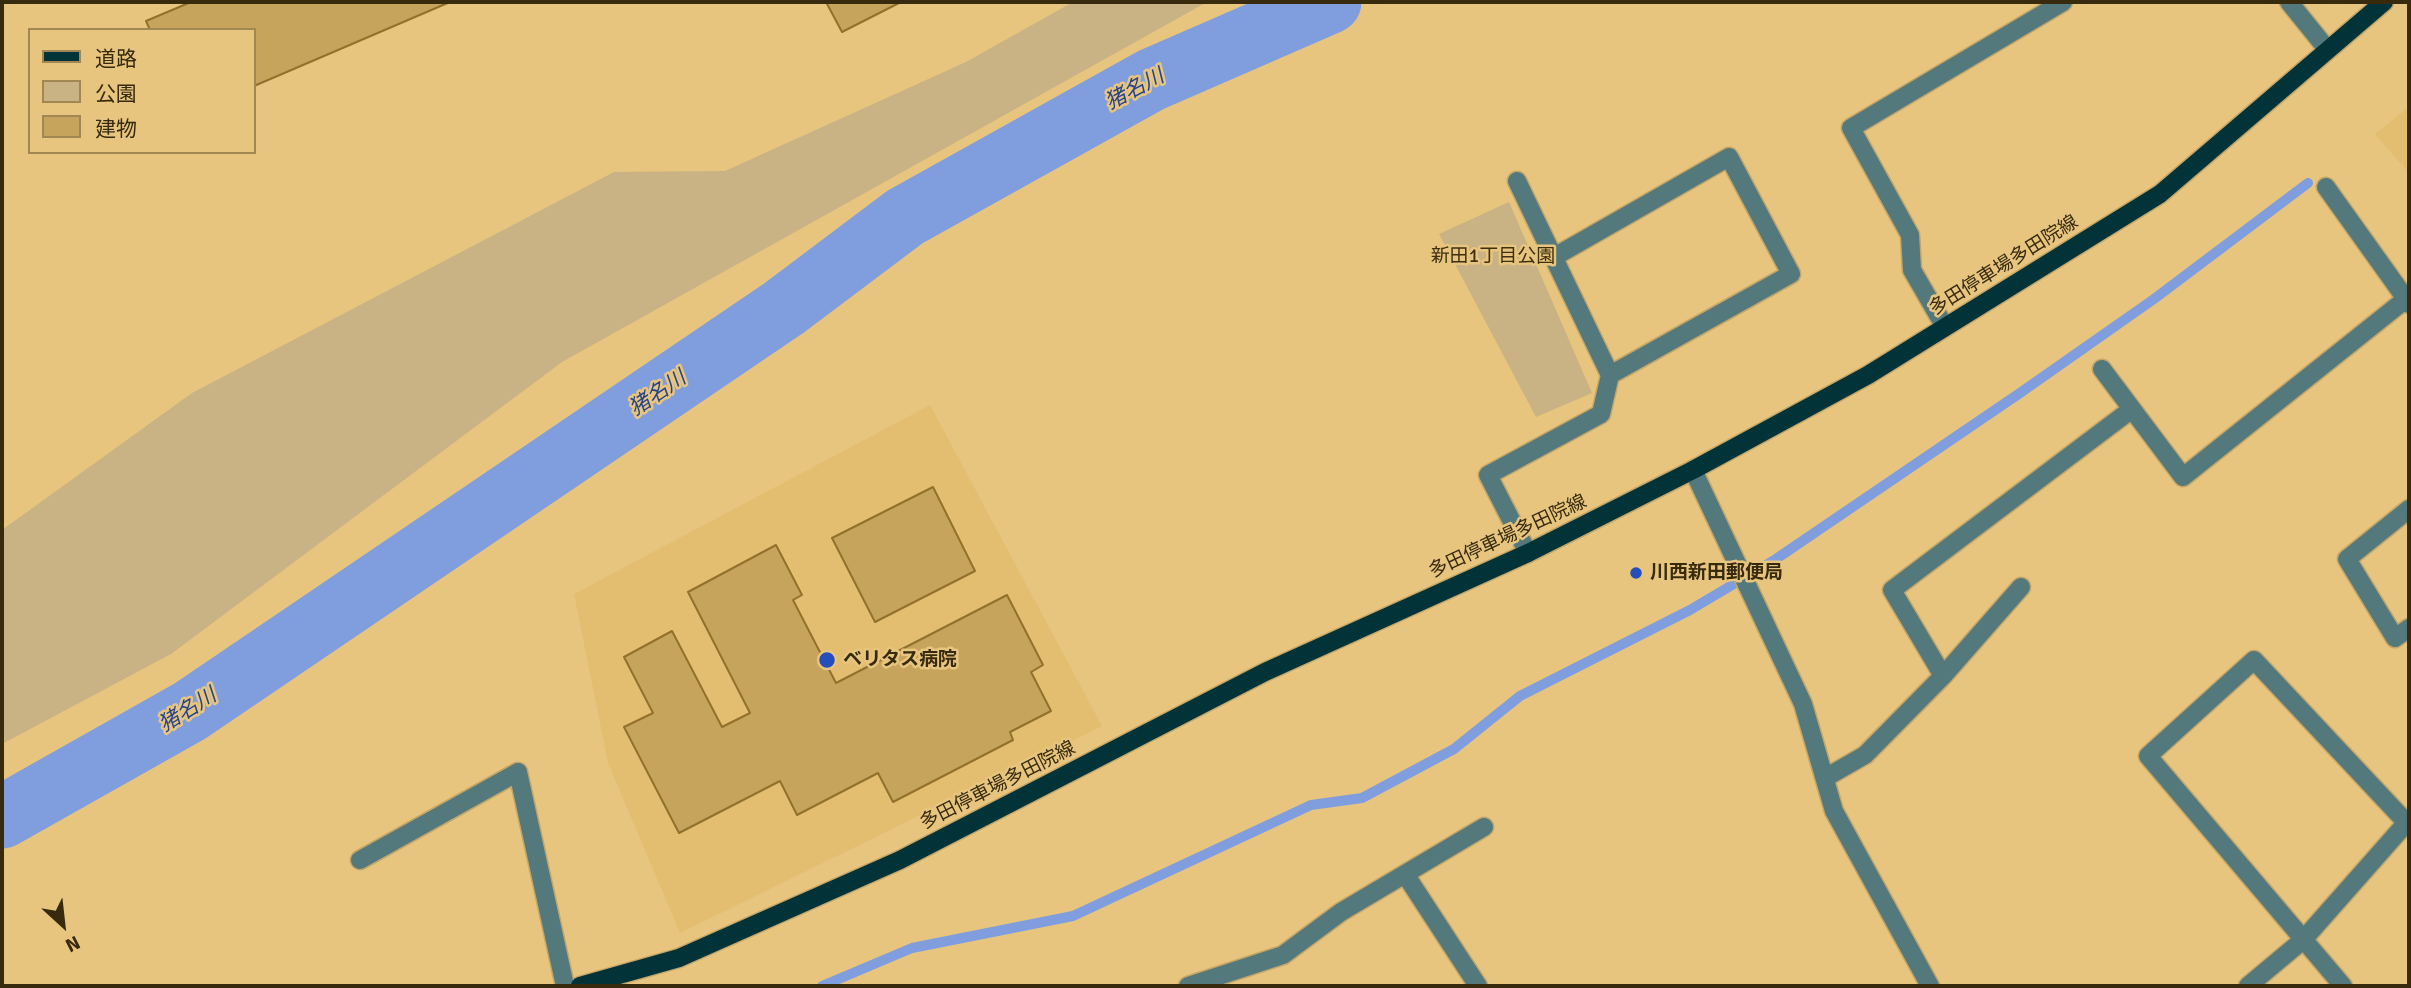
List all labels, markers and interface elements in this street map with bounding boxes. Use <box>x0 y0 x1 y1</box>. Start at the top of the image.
legend <box>28 28 256 154</box>
text: 道路 <box>95 46 137 72</box>
water label: 猪名川 <box>1101 64 1169 116</box>
text: 公園 <box>95 81 137 107</box>
text: 建物 <box>95 116 137 142</box>
street label: 多田停車場多田院線 <box>1925 211 2083 321</box>
park label: 新田1丁目公園 <box>1431 246 1555 268</box>
water label: 猪名川 <box>625 366 691 422</box>
street label: 多田停車場多田院線 <box>1426 491 1590 583</box>
place label: 川西新田郵便局 <box>1650 562 1783 584</box>
marker: 川西新田郵便局 <box>1628 565 1644 581</box>
place label: ベリタス病院 <box>843 649 957 671</box>
marker: ベリタス病院 <box>817 650 837 670</box>
water label: 猪名川 <box>155 684 221 738</box>
street label: 多田停車場多田院線 <box>917 737 1079 835</box>
north arrow <box>28 890 98 960</box>
text: N <box>61 930 84 957</box>

